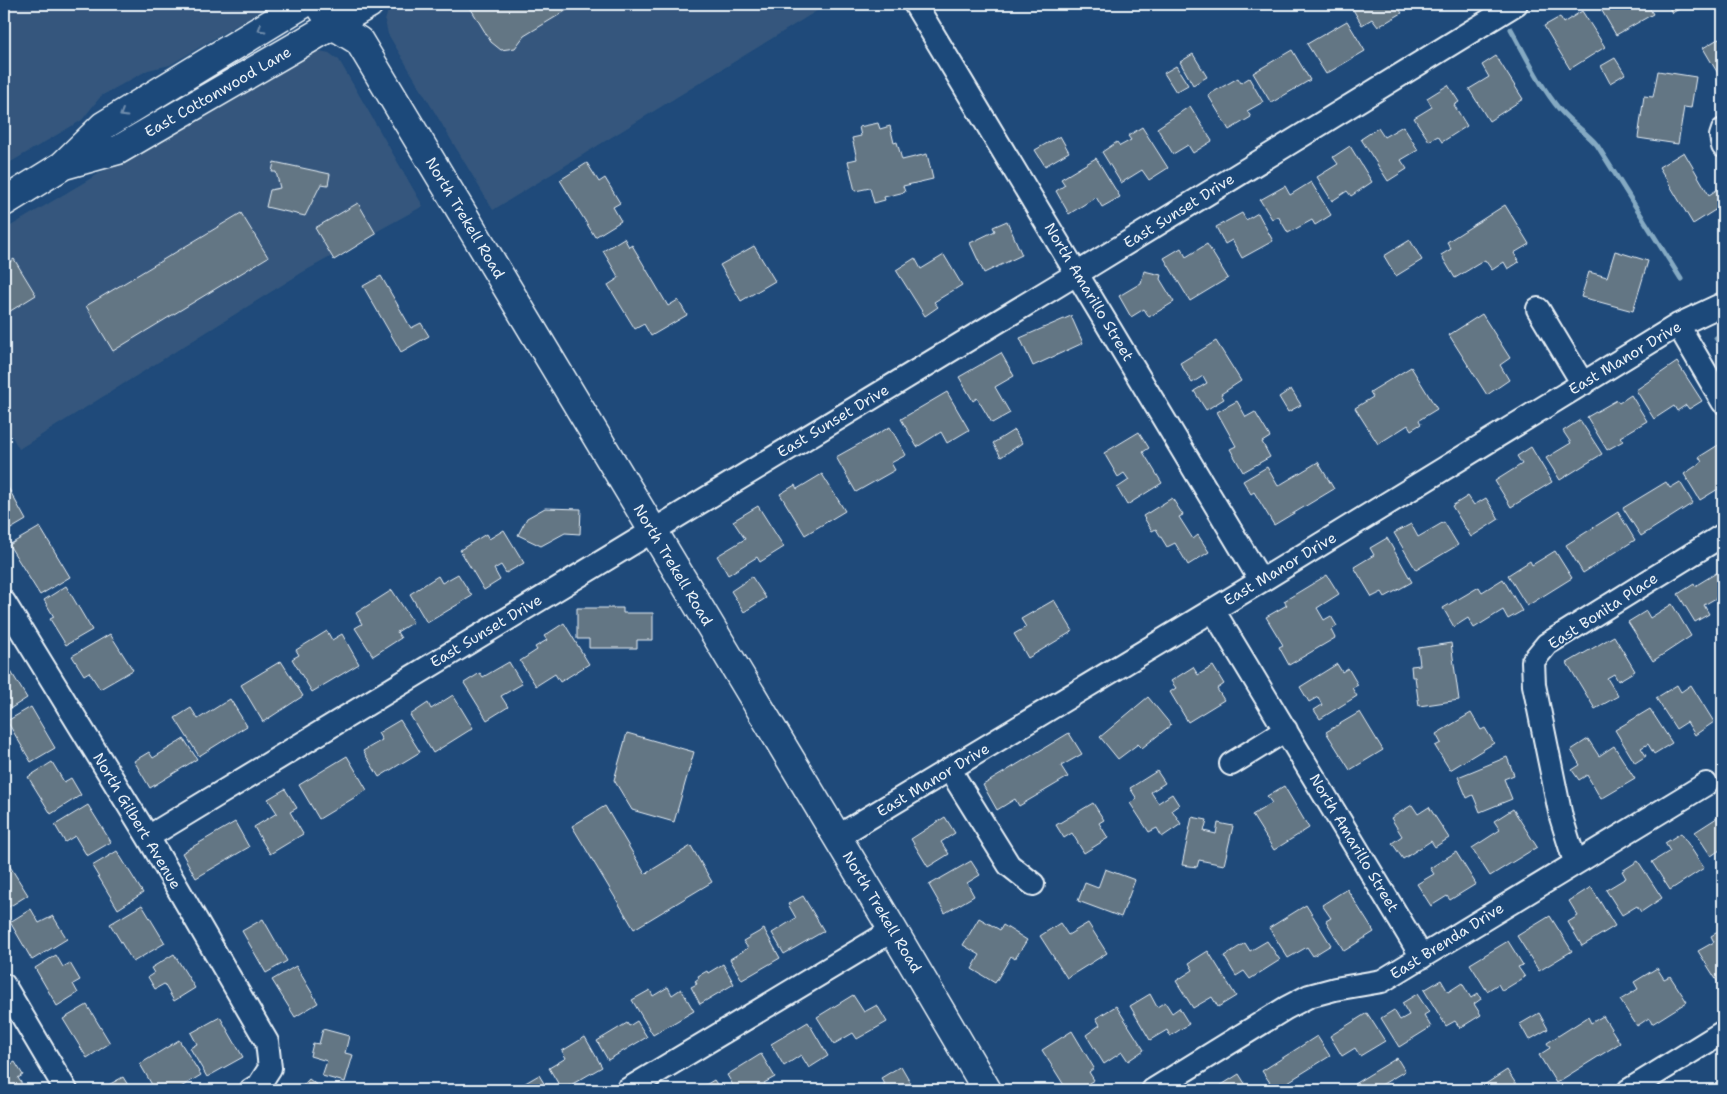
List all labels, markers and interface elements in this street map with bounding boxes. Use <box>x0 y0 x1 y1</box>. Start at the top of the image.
one-way arrow <box>258 23 267 33</box>
street label: East Cottonwood Lane <box>141 42 295 142</box>
one-way arrow <box>119 108 128 118</box>
street label: North Trekell Road <box>421 154 509 283</box>
street label: East Sunset Drive <box>1120 169 1238 253</box>
street label: North Amarillo Street <box>1040 219 1138 365</box>
street label: East Manor Drive <box>1565 316 1685 400</box>
street label: East Sunset Drive <box>773 380 893 462</box>
street label: North Trekell Road <box>629 501 717 630</box>
street label: East Manor Drive <box>1220 527 1340 611</box>
street label: East Bonita Place <box>1544 568 1662 654</box>
street label: East Sunset Drive <box>426 590 546 672</box>
street label: East Manor Drive <box>873 738 993 822</box>
street label: North Gilbert Avenue <box>88 749 186 893</box>
street label: North Amarillo Street <box>1305 770 1403 916</box>
street label: North Trekell Road <box>838 848 926 977</box>
street label: East Brenda Drive <box>1386 898 1508 984</box>

